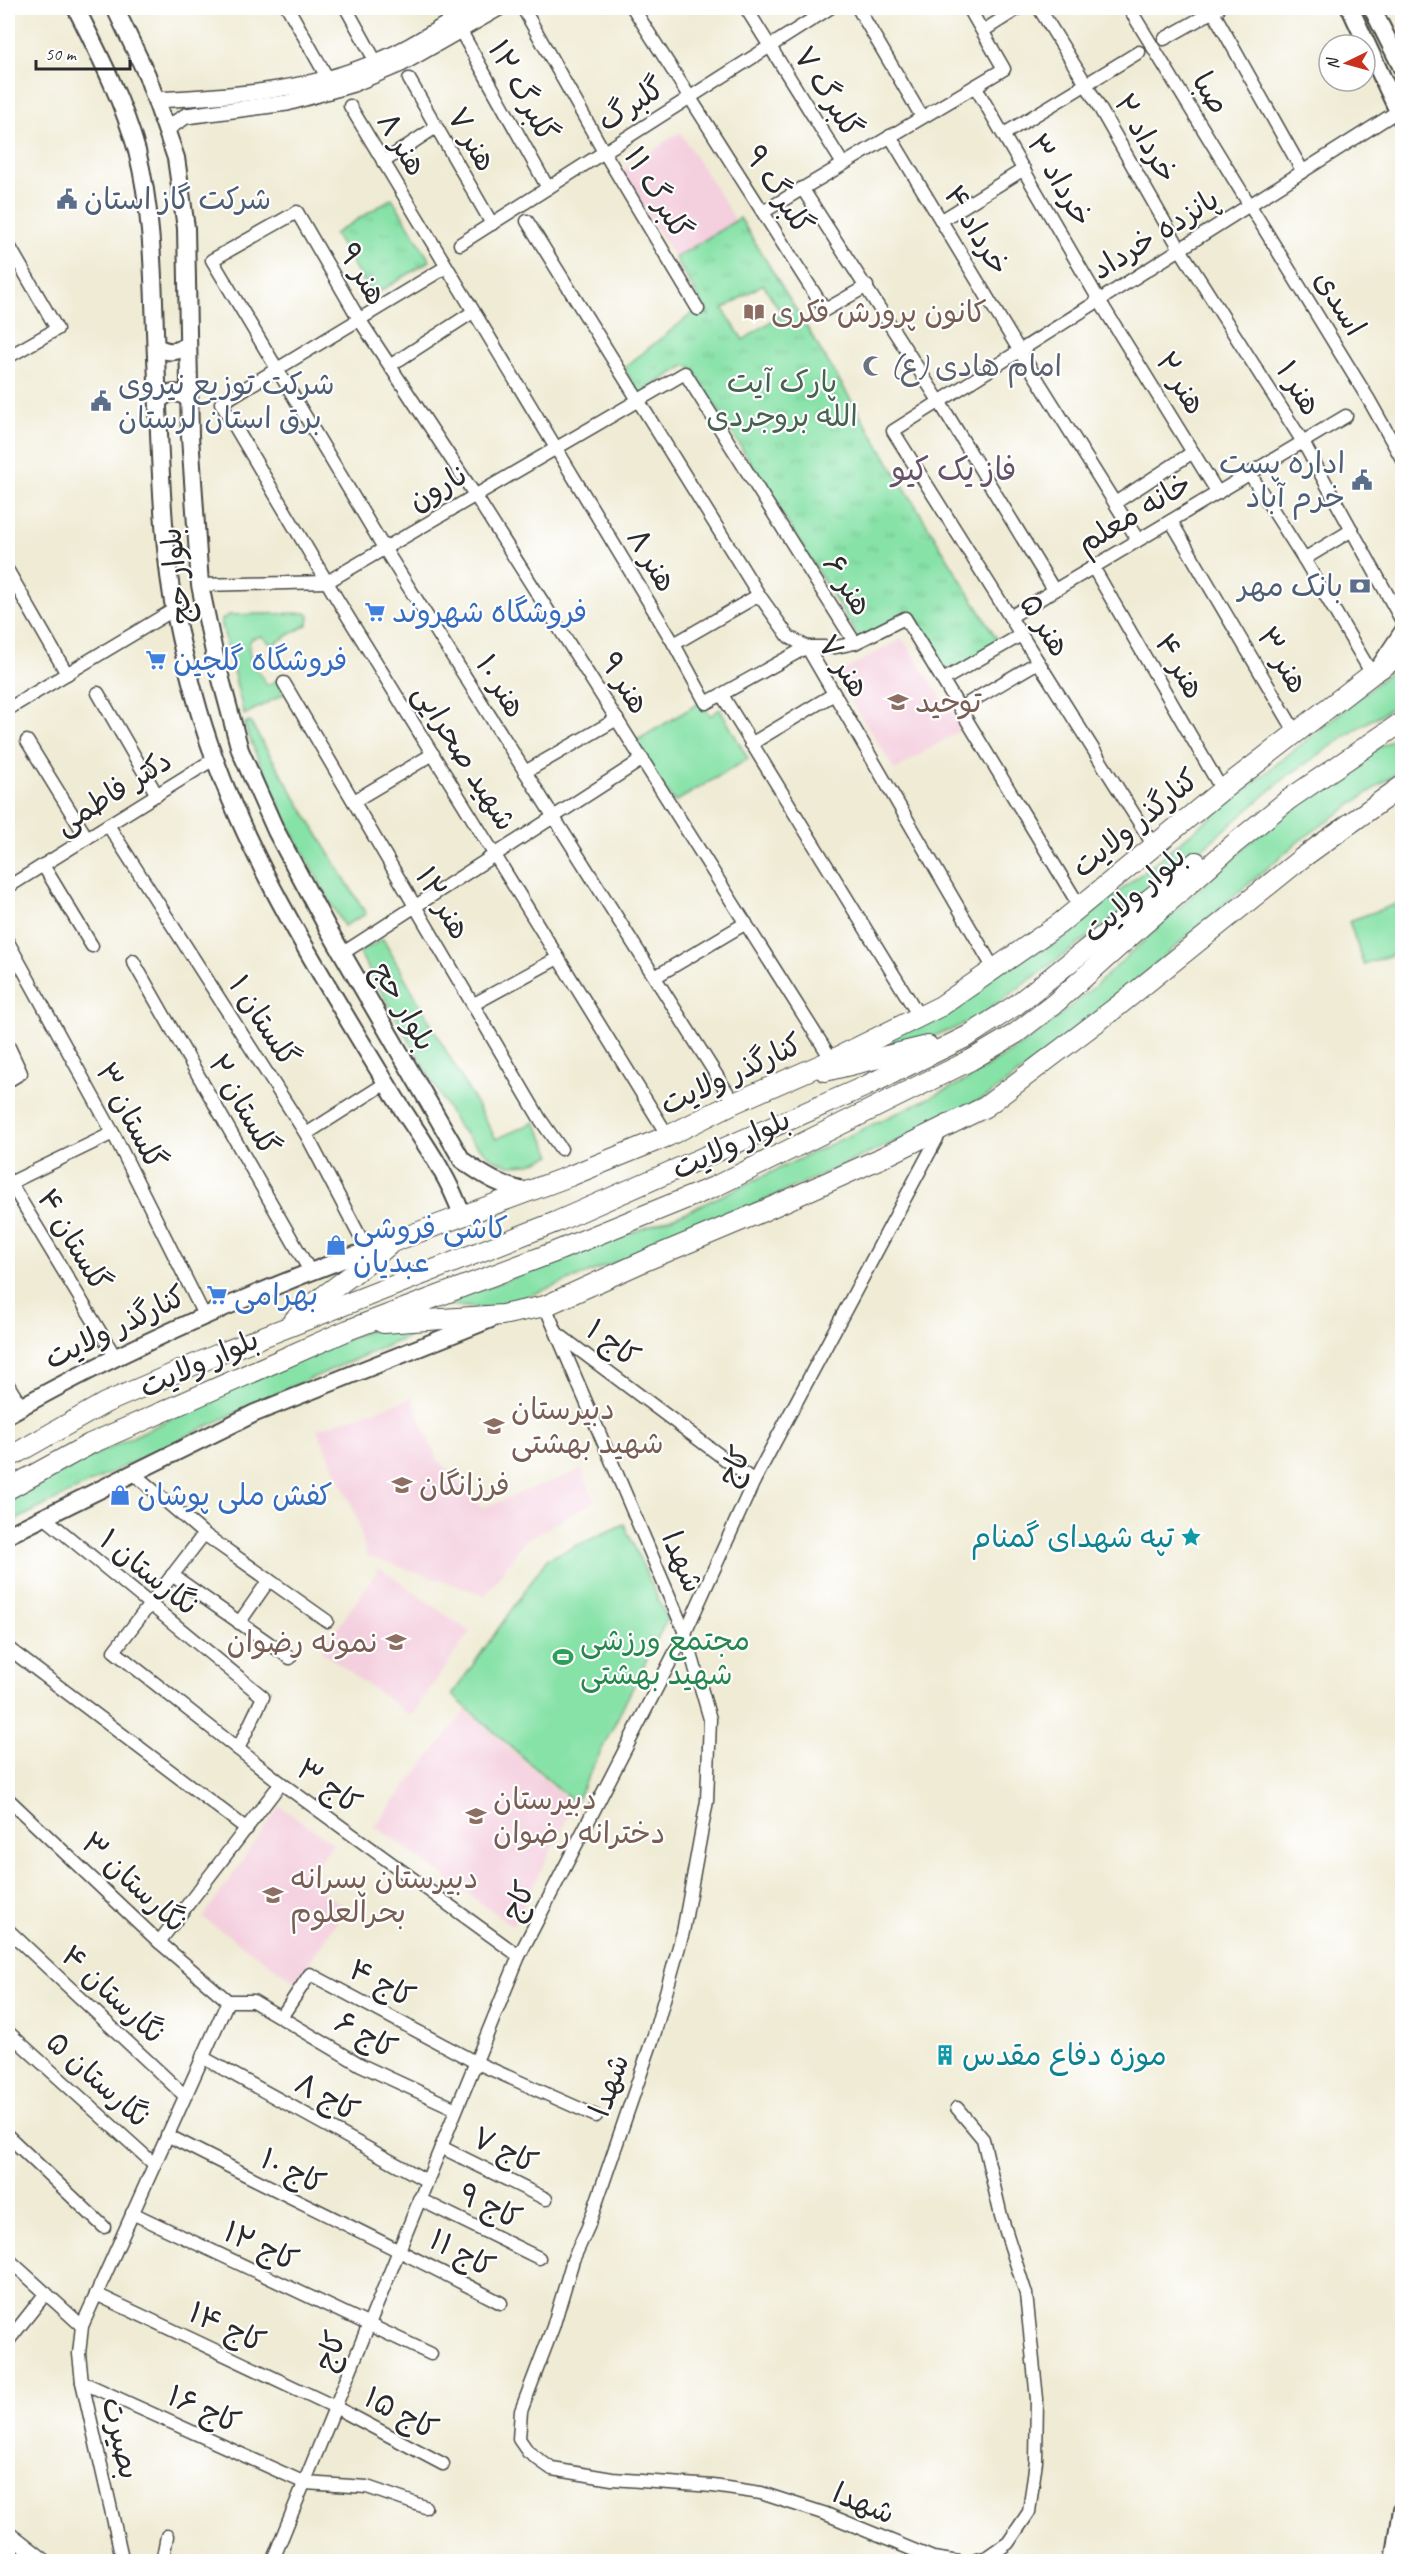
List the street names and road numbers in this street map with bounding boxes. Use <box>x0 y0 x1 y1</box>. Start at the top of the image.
street label: گلبرگ ۱۲ <box>479 33 567 149</box>
street label: گلبرگ ۷ <box>785 39 871 145</box>
street label: صبا <box>1184 65 1238 121</box>
street label: گلبرگ <box>590 68 672 140</box>
street label: خرداد ۲ <box>1105 87 1187 189</box>
street label: هنر ۷ <box>439 100 505 178</box>
street label: هنر ۸ <box>368 105 436 183</box>
street label: خرداد ۳ <box>1018 127 1102 233</box>
street label: گلبرگ ۹ <box>736 138 822 242</box>
street label: گلبرگ ۱۱ <box>616 140 700 246</box>
street label: خرداد ۴ <box>935 178 1019 282</box>
street label: پانزده خرداد <box>1084 180 1226 288</box>
street label: هنر ۹ <box>330 236 396 312</box>
street label: اسدی <box>1306 263 1374 343</box>
street label: هنر ۲ <box>1147 345 1215 421</box>
street label: هنر ۱ <box>1268 354 1330 422</box>
street label: نارون <box>401 455 475 519</box>
street label: خانه معلم <box>1070 464 1200 565</box>
street label: هنر ۸ <box>618 521 686 599</box>
street label: بلوار حج <box>151 525 202 626</box>
street label: هنر ۶ <box>815 547 881 623</box>
street label: هنر ۵ <box>1011 586 1079 664</box>
street label: هنر ۳ <box>1248 620 1318 700</box>
street label: هنر ۷ <box>809 627 879 705</box>
street label: هنر ۴ <box>1146 627 1214 705</box>
street label: هنر ۹ <box>592 645 658 721</box>
street label: هنر ۱۰ <box>467 647 535 725</box>
street label: شهید صحرایی <box>405 676 525 838</box>
street label: دکتر فاطمی <box>47 741 179 843</box>
street label: کنارگذر ولایت <box>1064 760 1206 886</box>
street label: بلوار ولایت <box>1074 837 1194 951</box>
street label: هنر ۱۲ <box>407 860 479 946</box>
street label: بلوار حج <box>362 954 445 1058</box>
street label: گلستان ۱ <box>220 968 308 1074</box>
street label: کنارگذر ولایت <box>654 1025 808 1123</box>
street label: گلستان ۲ <box>200 1047 288 1163</box>
street label: گلستان ۳ <box>87 1056 175 1176</box>
street label: بلوار ولایت <box>665 1100 797 1188</box>
street label: گلستان ۴ <box>28 1181 120 1299</box>
street label: کنارگذر ولایت <box>38 1276 192 1378</box>
street label: کاج ۱ <box>578 1311 647 1376</box>
street label: بلوار ولایت <box>133 1320 265 1406</box>
street label: کاج <box>708 1440 761 1493</box>
street label: نگارستان ۱ <box>92 1521 206 1623</box>
street label: شهدا <box>653 1526 713 1598</box>
street label: کاج ۳ <box>288 1750 369 1823</box>
street label: نگارستان ۳ <box>73 1824 195 1940</box>
street label: کاج <box>492 1875 545 1928</box>
street label: نگارستان ۴ <box>53 1936 173 2052</box>
street label: کاج ۴ <box>342 1950 421 2017</box>
street label: کاج ۶ <box>328 2003 404 2068</box>
street label: نگارستان ۵ <box>38 2023 158 2135</box>
street label: شهدا <box>580 2049 638 2121</box>
street label: کاج ۸ <box>288 2064 366 2131</box>
street label: کاج ۷ <box>466 2118 544 2183</box>
street label: کاج ۱۰ <box>254 2139 332 2204</box>
street label: کاج ۹ <box>452 2175 528 2238</box>
street label: کاج ۱۲ <box>217 2212 304 2281</box>
street label: کاج ۱۱ <box>422 2220 501 2287</box>
street label: کاج ۱۴ <box>182 2293 271 2362</box>
street label: کاج <box>305 2326 356 2377</box>
street label: کاج ۱۶ <box>161 2376 246 2443</box>
street label: کاج ۱۵ <box>357 2378 445 2449</box>
street label: بصیرت <box>93 2393 149 2483</box>
street label: شهدا <box>828 2474 900 2532</box>

